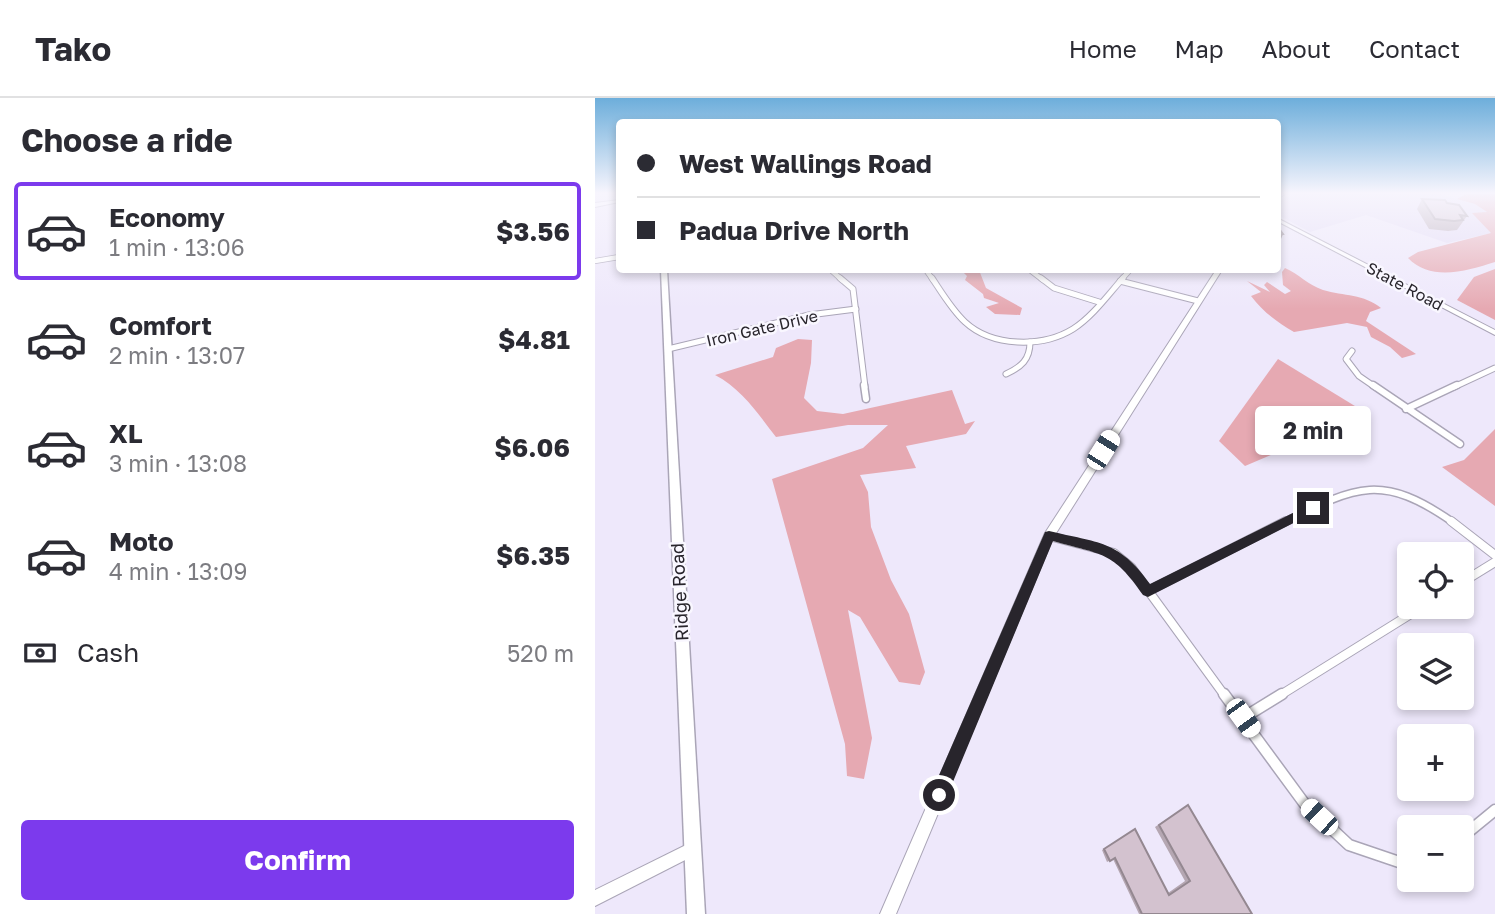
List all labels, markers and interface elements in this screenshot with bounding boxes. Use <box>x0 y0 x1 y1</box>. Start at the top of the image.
text: Tako <box>35 29 111 68</box>
text: Home <box>1069 34 1137 63</box>
text: Map <box>1175 34 1224 63</box>
text: About <box>1262 34 1331 63</box>
text: Contact <box>1369 34 1460 63</box>
text: Choose a ride <box>21 121 233 159</box>
text: West Wallings Road <box>679 148 932 179</box>
icon: car <box>25 200 88 263</box>
text: Economy <box>109 202 225 233</box>
text: Padua Drive North <box>679 215 909 246</box>
text: $3.56 <box>496 216 570 247</box>
text: 1 min · 13:06 <box>109 233 245 261</box>
street label: State Road <box>1363 257 1447 315</box>
street label: Iron Gate Drive <box>704 305 820 351</box>
icon: car <box>25 308 88 371</box>
text: Comfort <box>109 310 212 341</box>
text: $4.81 <box>498 324 570 355</box>
text: 2 min · 13:07 <box>109 341 245 369</box>
callout: 2 min <box>1255 406 1371 456</box>
icon: car <box>25 416 88 479</box>
text: 2 min <box>1283 416 1343 444</box>
text: XL <box>109 418 143 449</box>
car <box>1083 427 1124 473</box>
text: $6.06 <box>494 432 570 463</box>
text: 3 min · 13:08 <box>109 449 247 477</box>
route end <box>1297 492 1329 524</box>
icon: car <box>25 524 88 587</box>
text: Moto <box>109 526 174 557</box>
text: $6.35 <box>496 540 570 571</box>
street label: Ridge Road <box>665 542 693 642</box>
map controls <box>1397 542 1474 892</box>
button: locate <box>1397 542 1474 619</box>
text: 4 min · 13:09 <box>109 557 248 585</box>
button: layers <box>1397 633 1474 710</box>
icon: cash <box>21 634 59 672</box>
text: Cash <box>77 637 139 668</box>
text: 520 m <box>507 639 574 667</box>
car <box>1223 695 1264 741</box>
button: + <box>1397 724 1474 801</box>
route start <box>923 779 955 811</box>
car <box>1297 795 1342 839</box>
button: − <box>1397 815 1474 892</box>
button: Confirm <box>21 820 574 900</box>

